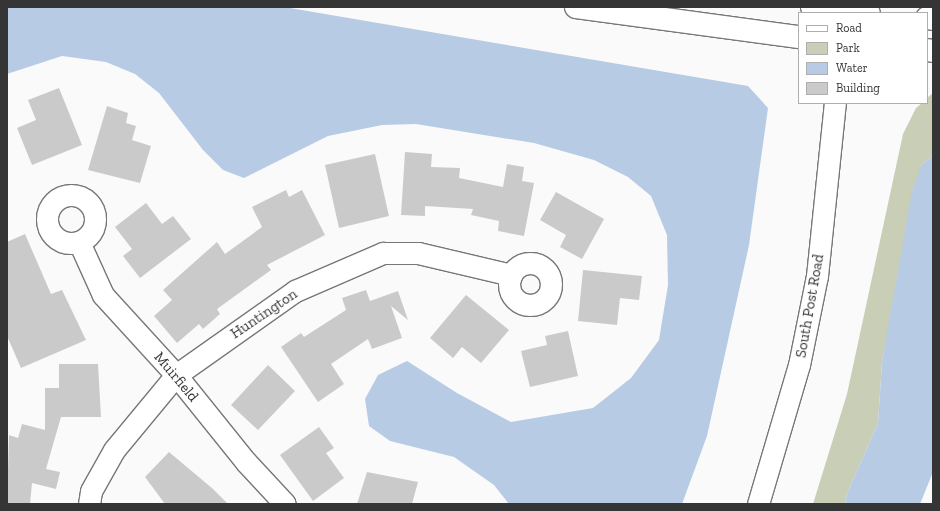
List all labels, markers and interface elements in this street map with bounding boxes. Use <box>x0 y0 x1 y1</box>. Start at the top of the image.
legend <box>798 12 928 104</box>
text: Road <box>836 21 862 35</box>
text: Park <box>836 41 860 55</box>
text: Water <box>836 61 868 75</box>
text: Building <box>836 81 880 95</box>
street label: South Post Road <box>792 253 828 359</box>
street label: Huntington <box>227 285 301 343</box>
street label: Muirfield <box>150 348 202 406</box>

